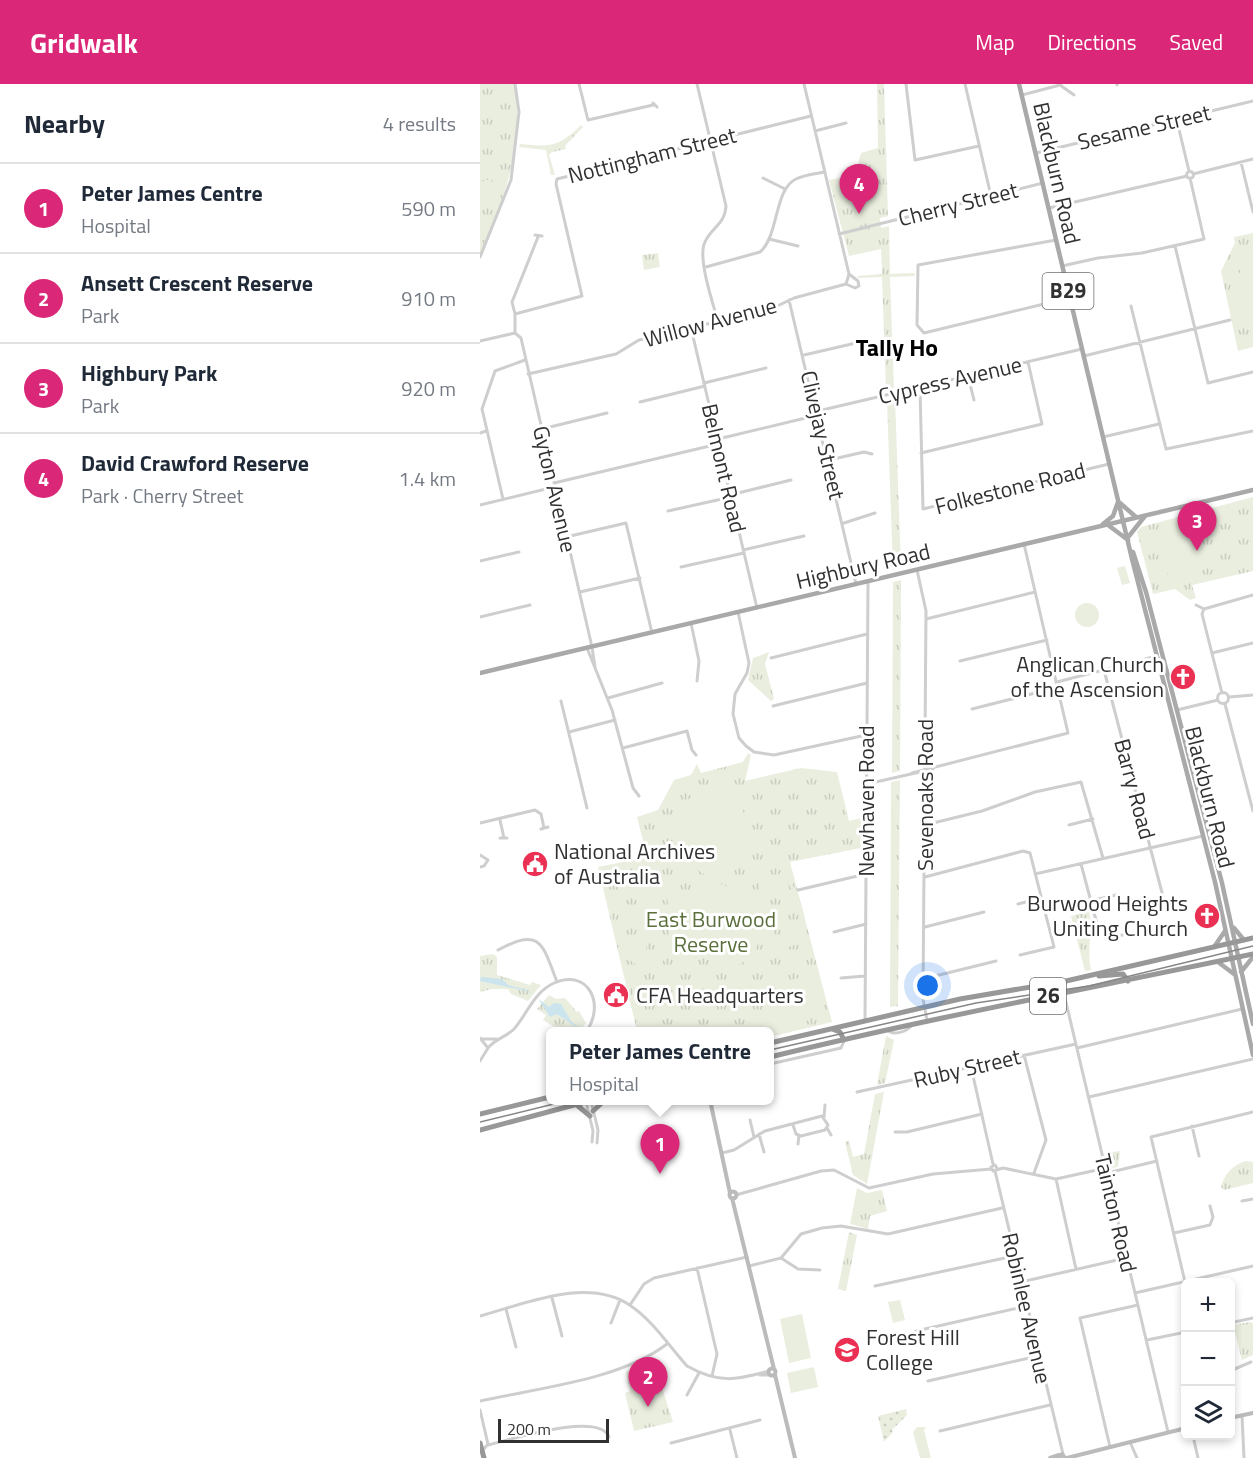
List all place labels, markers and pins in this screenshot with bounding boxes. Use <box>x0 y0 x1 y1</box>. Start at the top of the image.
pin: 4 <box>840 164 878 214</box>
pin: 3 <box>1178 502 1216 551</box>
place label: Anglican Church of the Ascension <box>1011 647 1164 706</box>
church icon: Anglican Church of the Ascension <box>1168 662 1198 692</box>
place label: National Archives of Australia <box>554 834 715 893</box>
public building icon: National Archives of Australia <box>520 849 550 879</box>
place label: Burwood Heights Uniting Church <box>1027 886 1188 945</box>
church icon: Burwood Heights Uniting Church <box>1192 901 1222 931</box>
place label: CFA Headquarters <box>636 978 804 1012</box>
public building icon: CFA Headquarters <box>601 980 631 1010</box>
pin: 1 <box>640 1124 680 1174</box>
place label: Forest Hill College <box>866 1320 960 1379</box>
school or university icon: Forest Hill College <box>832 1335 862 1365</box>
pin: 2 <box>628 1358 668 1407</box>

